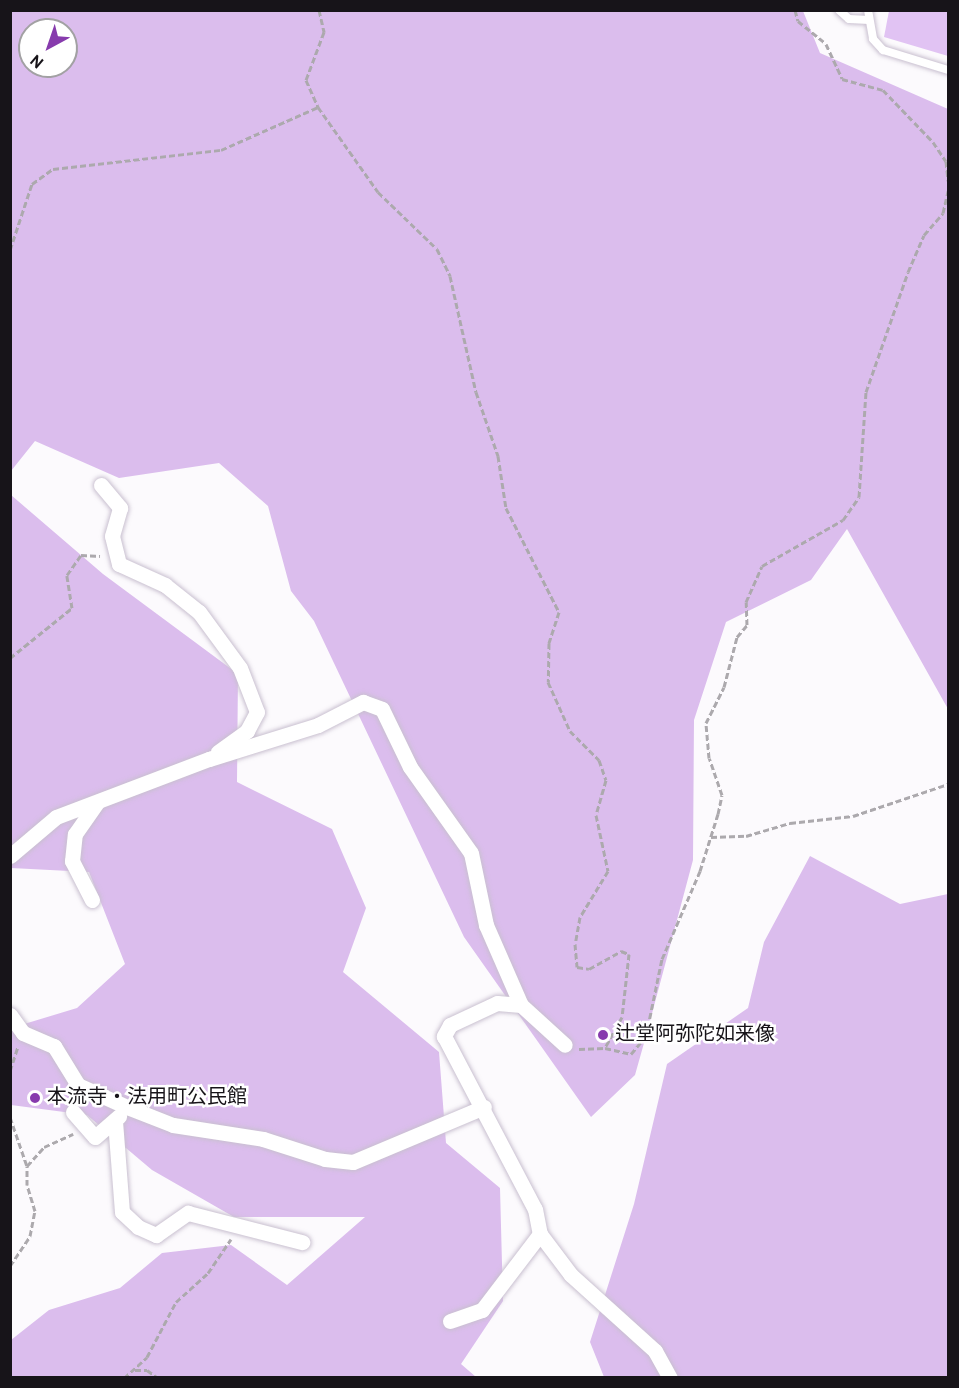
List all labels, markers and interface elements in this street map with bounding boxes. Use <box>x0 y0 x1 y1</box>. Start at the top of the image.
north arrow <box>18 18 78 78</box>
text: N <box>27 49 49 72</box>
place label: 辻堂阿弥陀如来像 <box>615 1023 775 1047</box>
marker: 辻堂阿弥陀如来像 <box>596 1028 610 1042</box>
place label: 本流寺・法用町公民館 <box>47 1086 247 1110</box>
marker: 本流寺・法用町公民館 <box>28 1091 42 1105</box>

